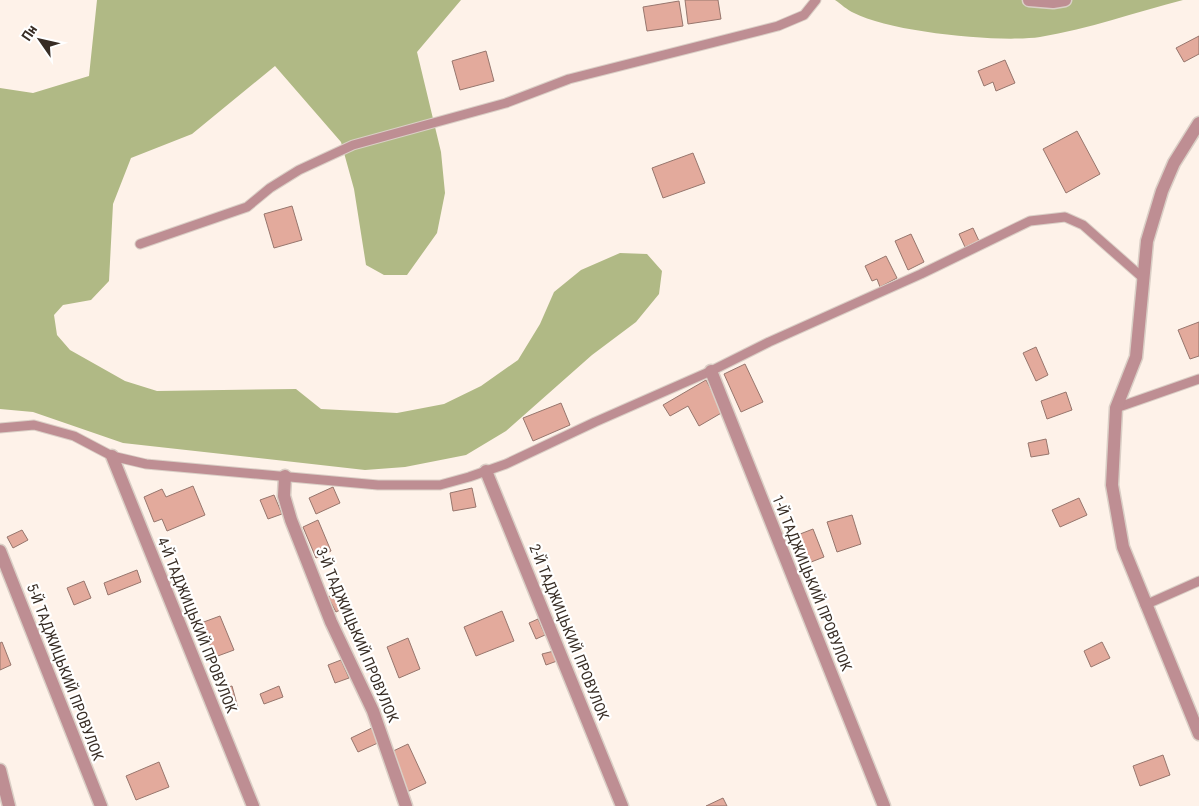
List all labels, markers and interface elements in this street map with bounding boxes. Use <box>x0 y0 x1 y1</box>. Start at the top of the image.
north arrow <box>15 15 65 65</box>
text: Пн <box>18 22 40 44</box>
street label: 1-Й ТАДЖИЦЬКИЙ ПРОВУЛОК <box>768 492 856 674</box>
street label: 4-Й ТАДЖИЦЬКИЙ ПРОВУЛОК <box>153 534 241 716</box>
street label: 2-Й ТАДЖИЦЬКИЙ ПРОВУЛОК <box>525 541 613 723</box>
street label: 3-Й ТАДЖИЦЬКИЙ ПРОВУЛОК <box>312 545 402 726</box>
street label: 5-Й ТАДЖИЦЬКИЙ ПРОВУЛОК <box>23 581 107 764</box>

